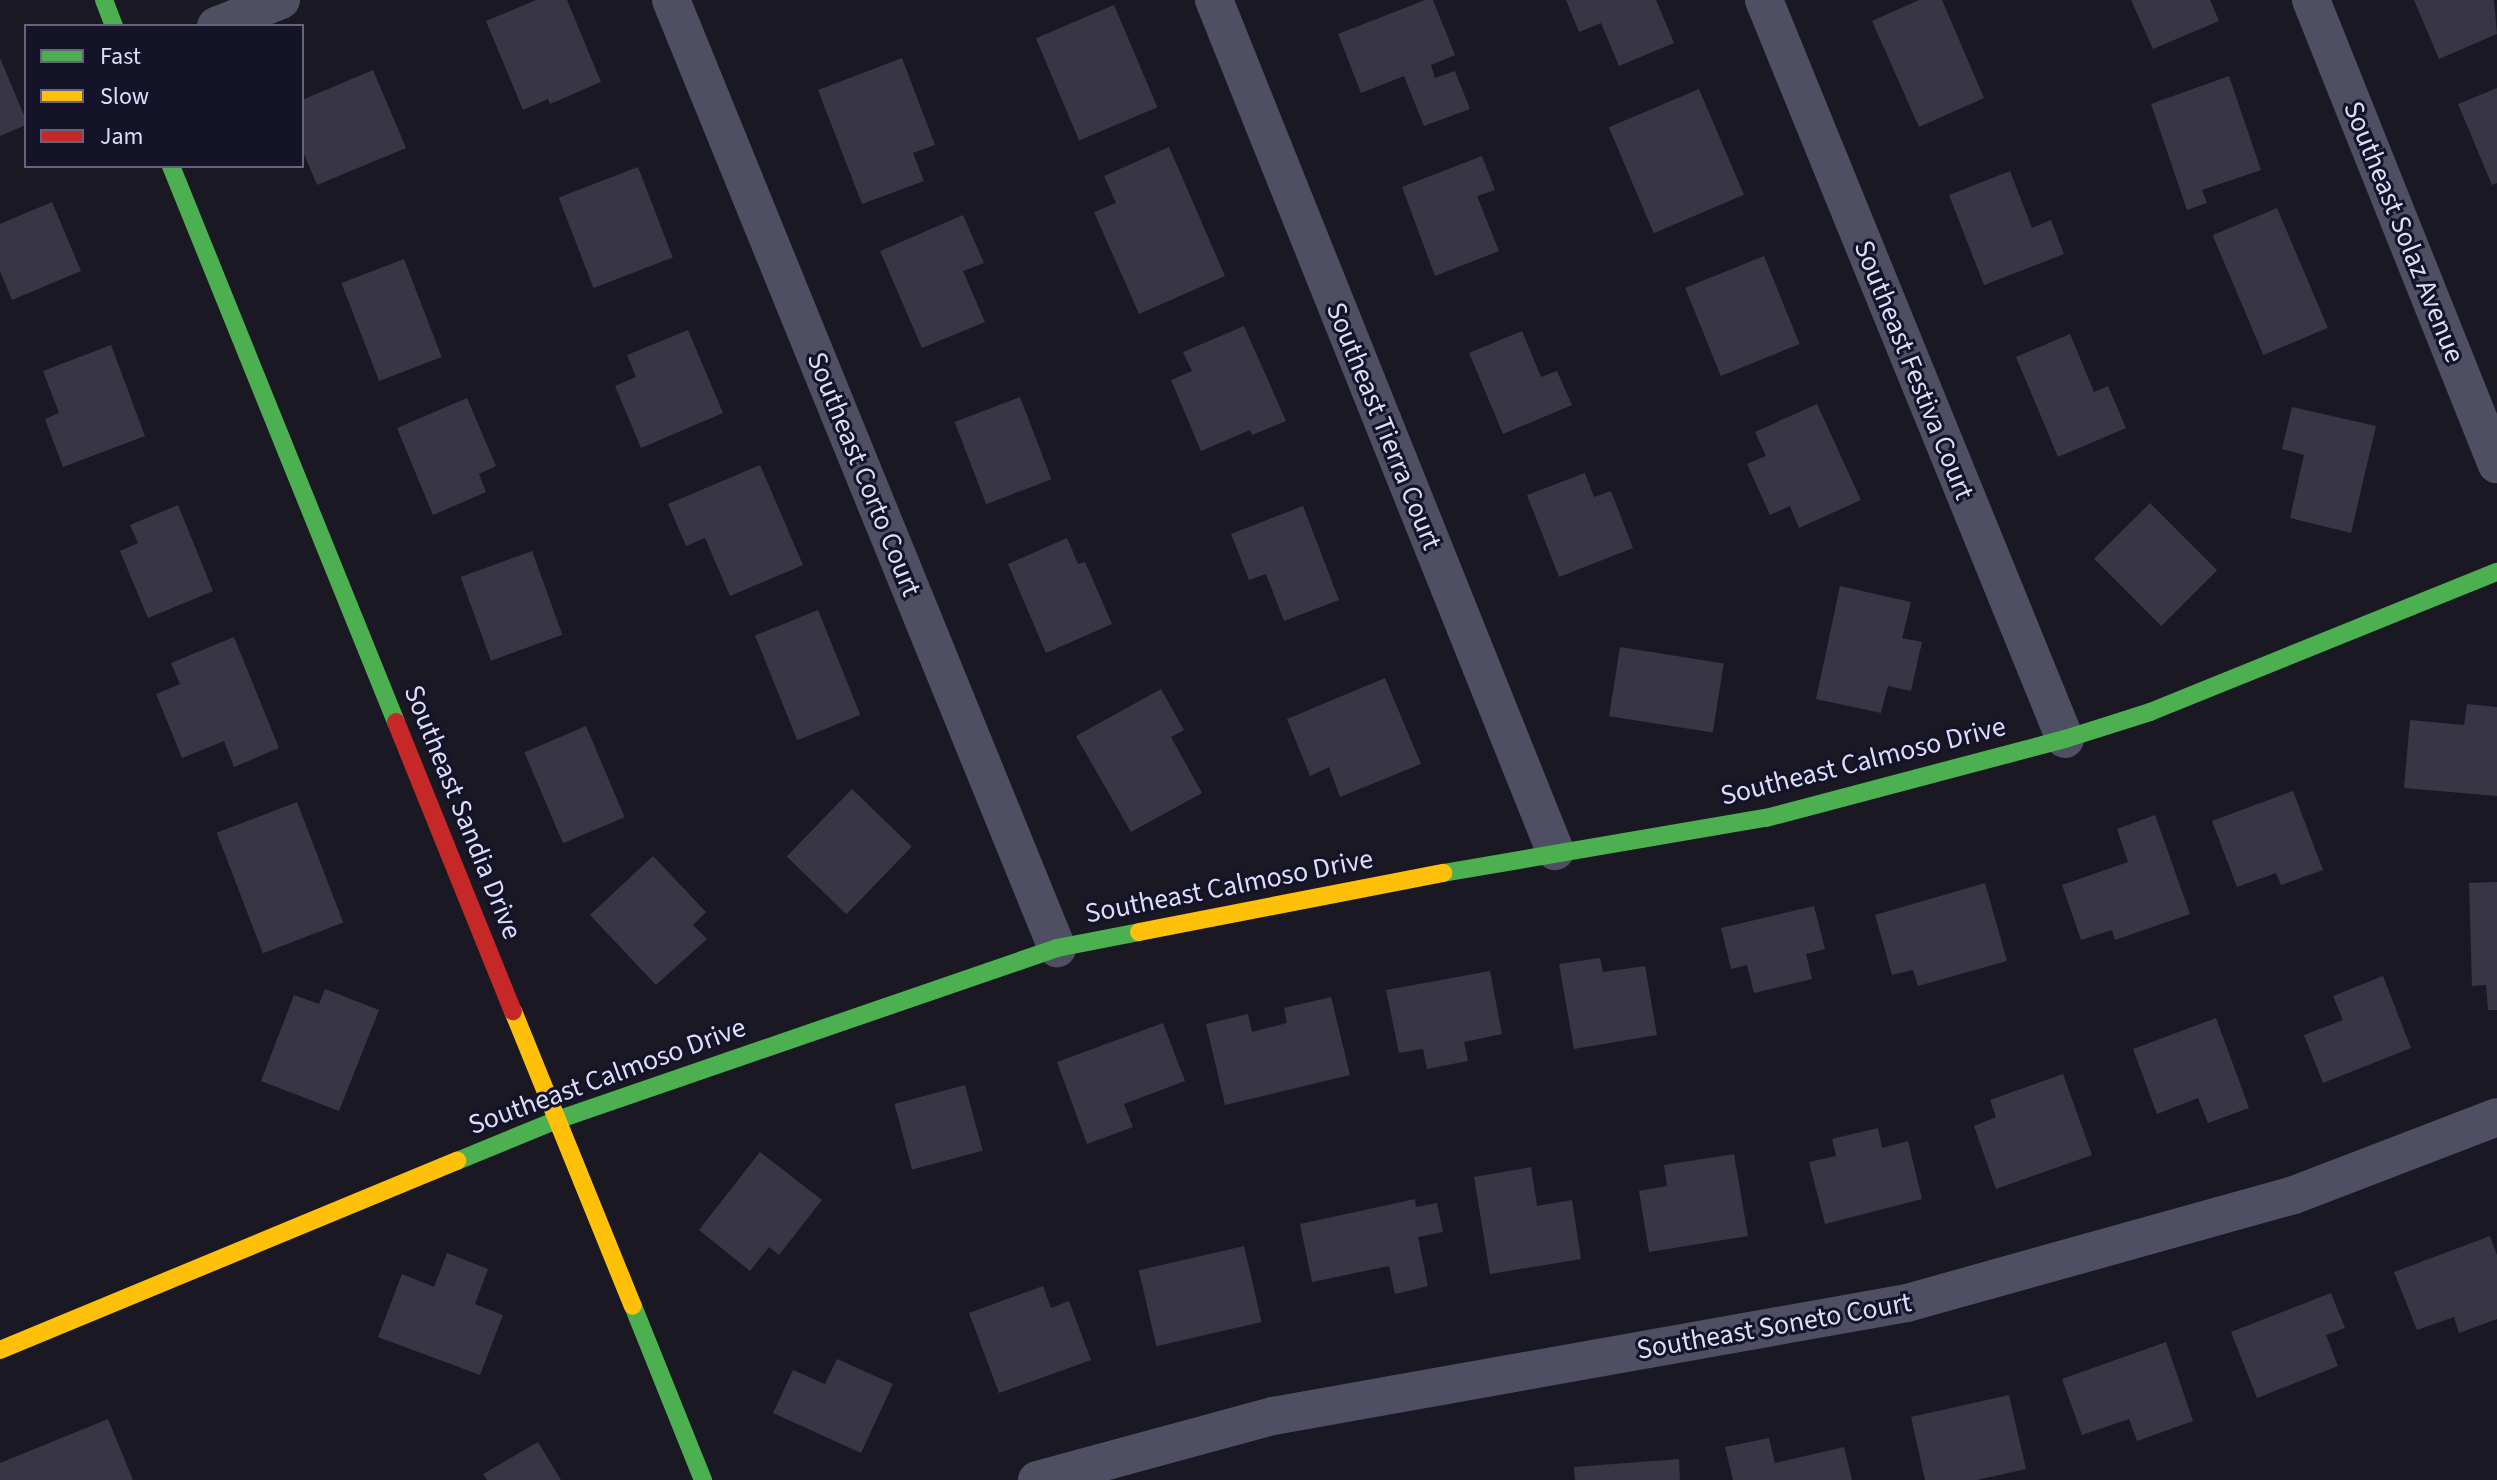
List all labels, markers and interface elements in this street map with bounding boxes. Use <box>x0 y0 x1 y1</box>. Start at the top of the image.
legend <box>24 24 304 168</box>
text: Fast <box>100 39 141 74</box>
text: Slow <box>100 79 149 114</box>
street label: Southeast Solaz Avenue <box>2336 96 2472 368</box>
text: Jam <box>100 119 144 154</box>
street label: Southeast Festiva Court <box>1847 235 1981 505</box>
street label: Southeast Tierra Court <box>1319 297 1449 555</box>
street label: Southeast Corto Court <box>800 347 928 601</box>
street label: Southeast Sandia Drive <box>397 680 529 944</box>
street label: Southeast Calmoso Drive <box>1717 709 2009 813</box>
street label: Southeast Calmoso Drive <box>1082 842 1376 930</box>
street label: Southeast Calmoso Drive <box>464 1010 750 1142</box>
street label: Southeast Soneto Court <box>1634 1285 1914 1367</box>

